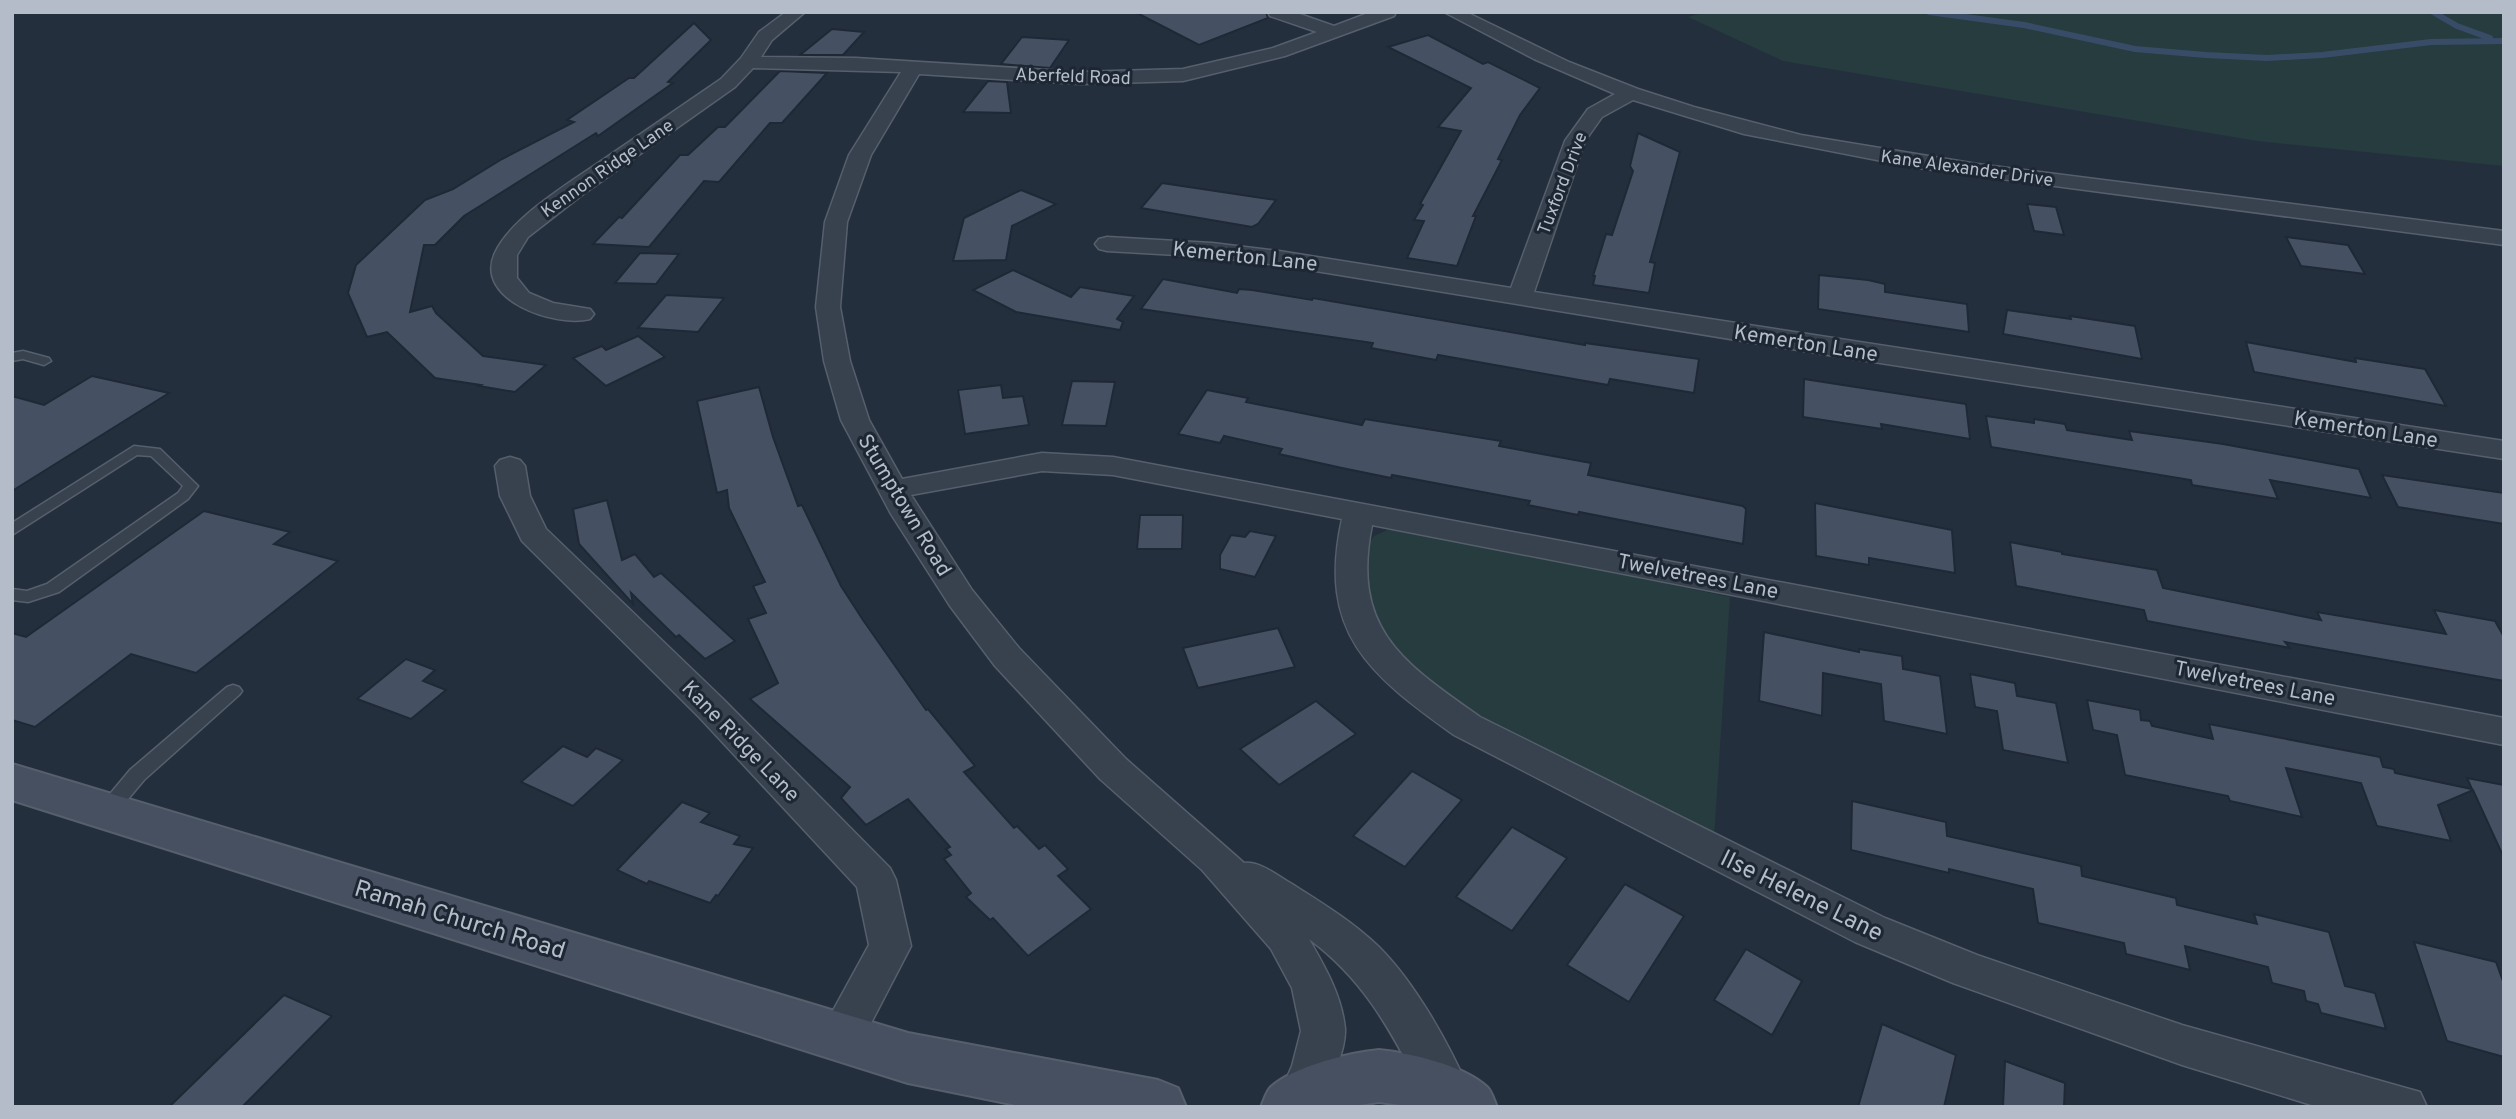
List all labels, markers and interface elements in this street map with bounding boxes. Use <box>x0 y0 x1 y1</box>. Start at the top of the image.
street label: Aberfeld Road <box>1015 64 1131 91</box>
street label: Kennon Ridge Lane <box>537 115 679 224</box>
street label: Tuxford Drive <box>1533 129 1594 238</box>
street label: Kane Alexander Drive <box>1879 146 2054 193</box>
street label: Kemerton Lane <box>1171 236 1319 279</box>
street label: Kemerton Lane <box>1732 320 1880 369</box>
street label: Kemerton Lane <box>2292 406 2440 455</box>
street label: Stumptown Road <box>851 430 957 582</box>
street label: Twelvetrees Lane <box>1615 549 1781 606</box>
street label: Twelvetrees Lane <box>2172 656 2338 713</box>
street label: Kane Ridge Lane <box>675 676 805 809</box>
street label: Ilse Helene Lane <box>1715 844 1887 949</box>
street label: Ramah Church Road <box>350 875 569 967</box>

